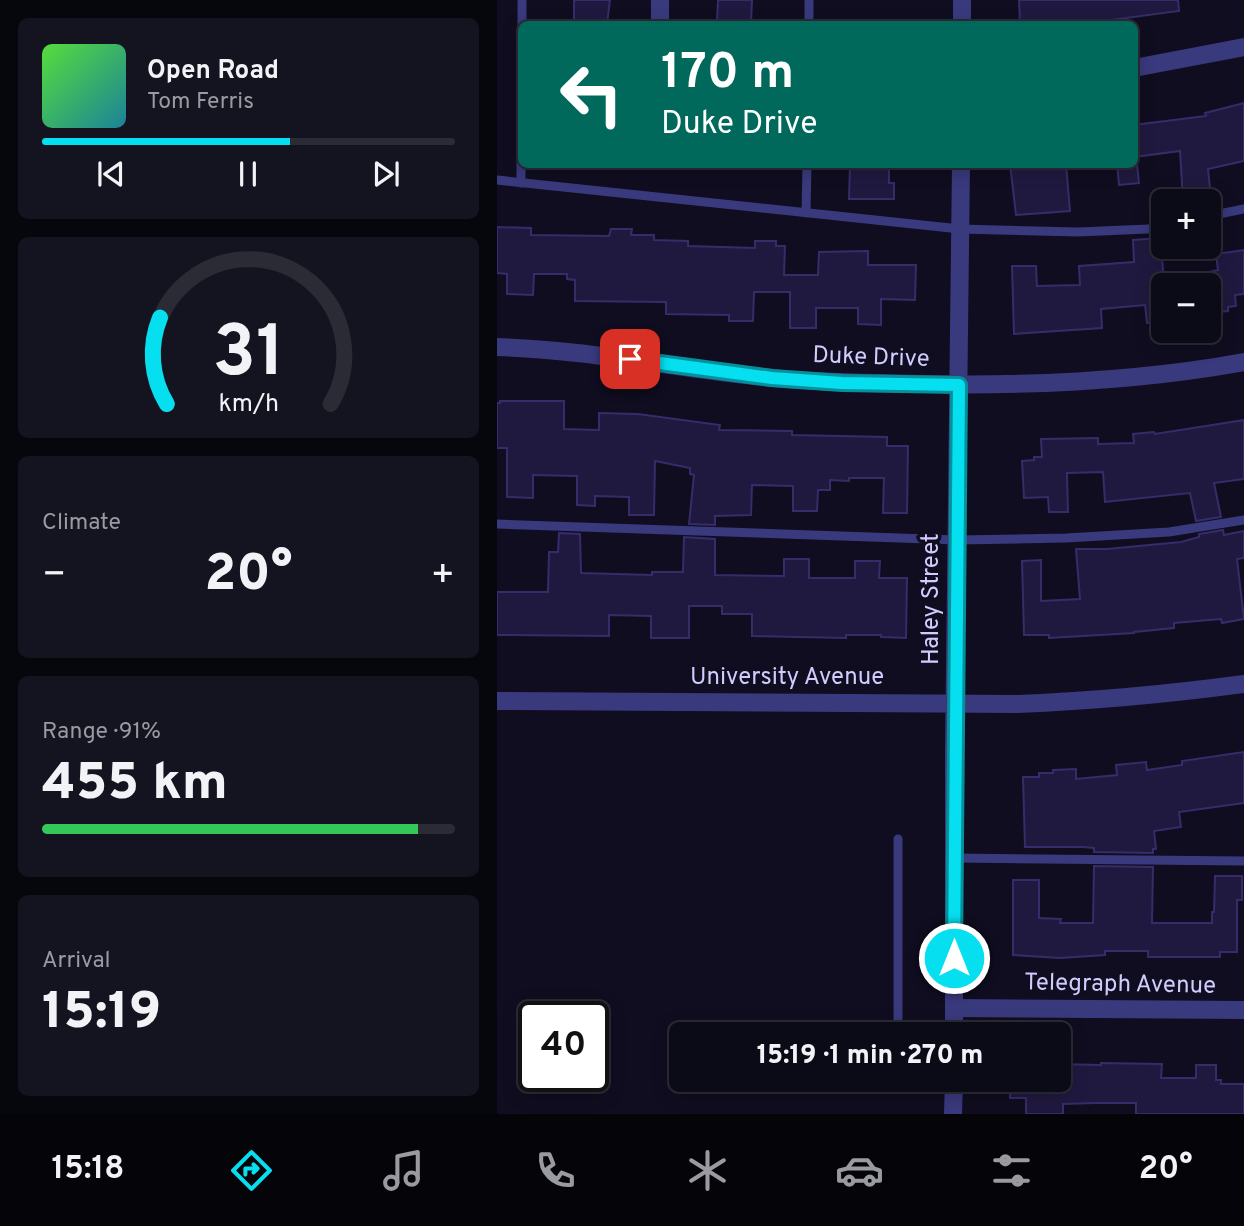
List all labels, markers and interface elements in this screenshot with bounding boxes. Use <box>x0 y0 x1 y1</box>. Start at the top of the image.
text: 170 m <box>661 44 794 106</box>
icon: left <box>546 49 637 140</box>
text: Open Road <box>147 55 279 88</box>
text: Tom Ferris <box>147 88 254 117</box>
text: Duke Drive <box>661 105 817 145</box>
icon: previous <box>92 155 130 193</box>
icon: pause <box>229 155 267 193</box>
icon: next <box>367 155 405 193</box>
map controls <box>1151 189 1221 343</box>
button: + <box>1151 189 1221 259</box>
button: − <box>1151 273 1221 343</box>
text: 31 <box>212 310 285 402</box>
pin <box>600 329 660 389</box>
icon: arrive <box>611 340 649 378</box>
street label: Duke Drive <box>812 341 930 375</box>
text: km/h <box>218 389 279 421</box>
text: Climate <box>42 509 121 538</box>
street label: Haley Street <box>917 533 947 665</box>
text: 20° <box>204 543 293 609</box>
text: − <box>42 552 67 601</box>
text: + <box>430 552 455 601</box>
street label: University Avenue <box>690 663 884 693</box>
text: Range · 91% <box>42 718 161 747</box>
text: 455 km <box>42 752 228 818</box>
position arrow <box>917 921 991 995</box>
text: Arrival <box>42 947 111 976</box>
street label: Telegraph Avenue <box>1024 968 1216 1002</box>
text: 15:19 <box>42 981 161 1047</box>
speed limit sign: 40 <box>518 1001 609 1092</box>
text: 15:19 · 1 min · 270 m <box>757 1040 983 1073</box>
icon: directions <box>227 1146 276 1195</box>
icon: music <box>379 1146 428 1195</box>
icon: phone <box>531 1146 580 1195</box>
icon: climate <box>683 1146 732 1195</box>
icon: car <box>835 1146 884 1195</box>
icon: filters <box>987 1146 1036 1195</box>
text: 15:18 <box>51 1150 125 1190</box>
text: 20° <box>1139 1150 1193 1190</box>

